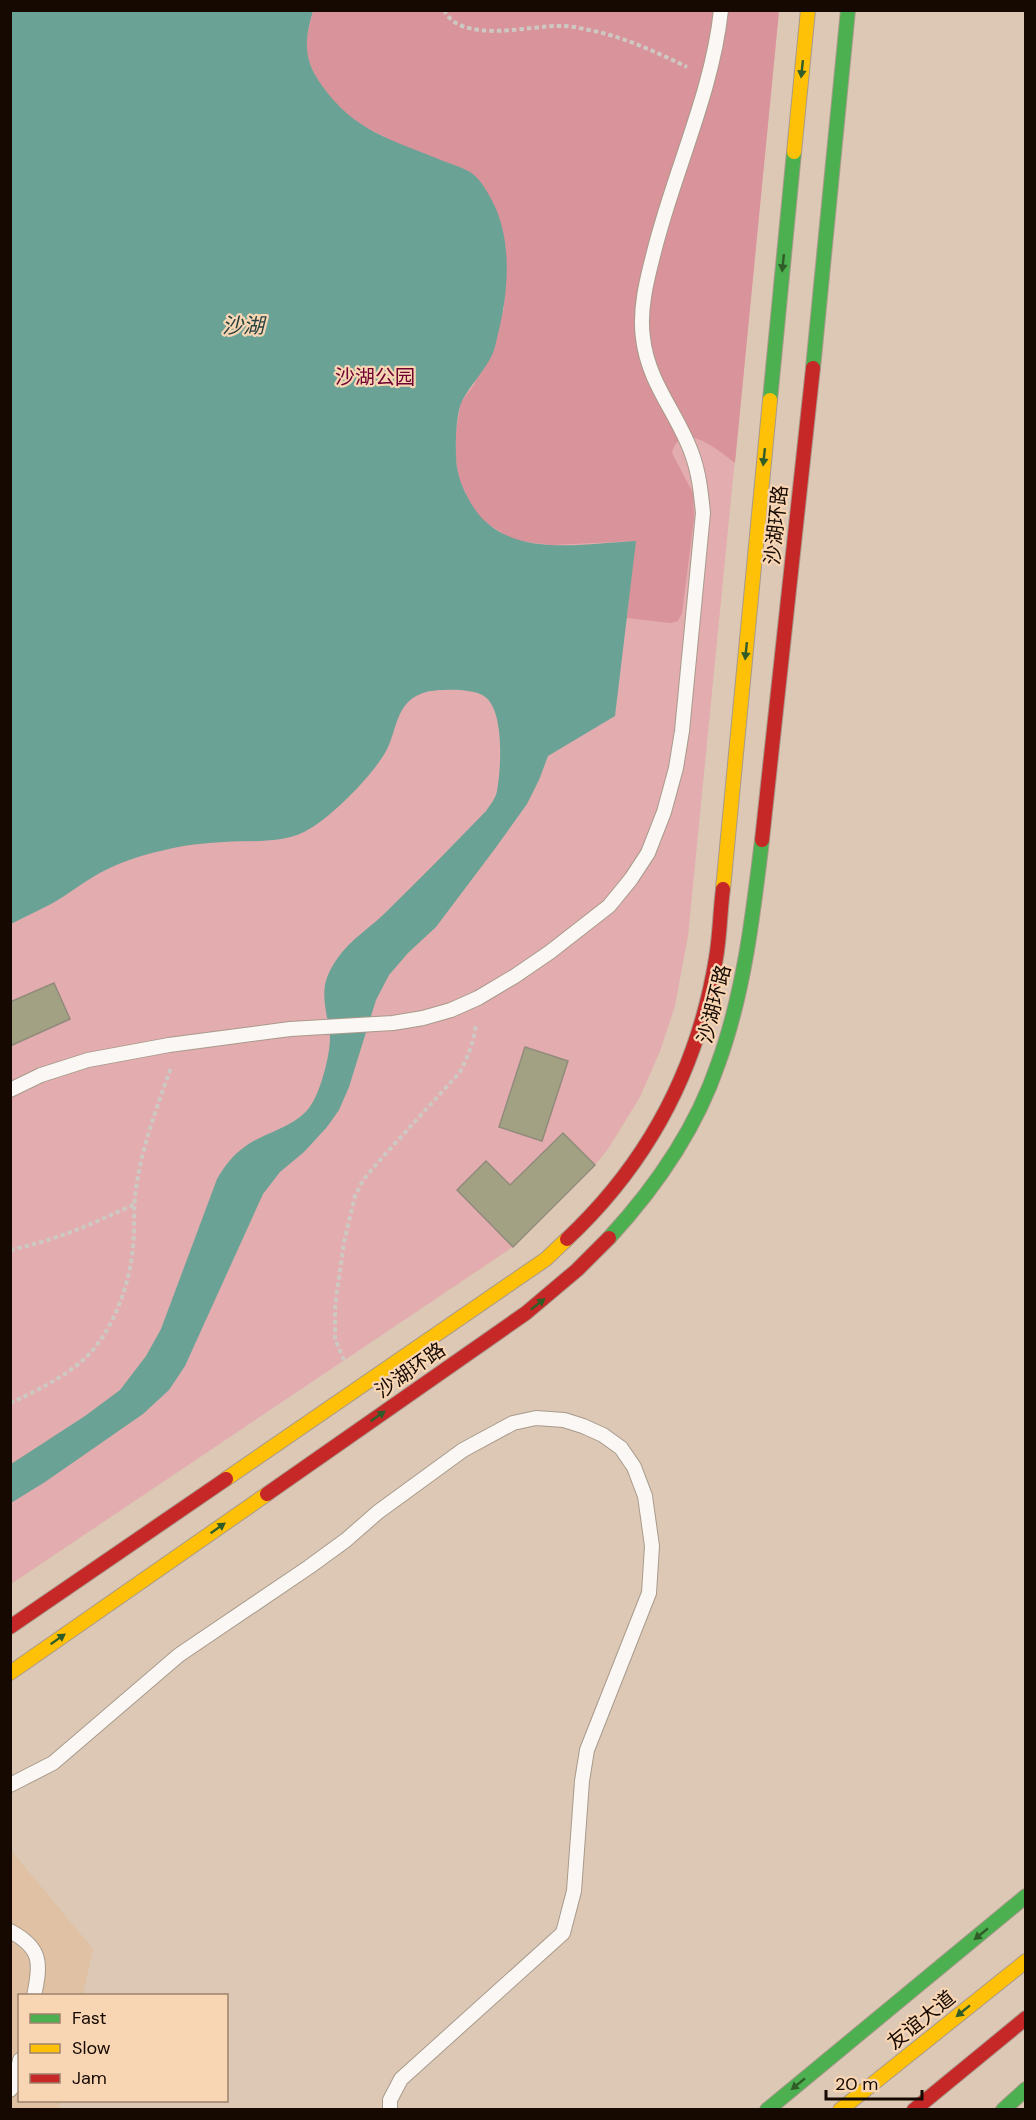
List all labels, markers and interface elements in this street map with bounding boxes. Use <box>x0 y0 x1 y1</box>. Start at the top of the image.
one-way arrow <box>797 59 807 78</box>
one-way arrow <box>778 253 788 272</box>
water label: 沙湖 <box>222 312 267 340</box>
park label: 沙湖公园 <box>335 364 415 390</box>
one-way arrow <box>759 447 769 466</box>
street label: 沙湖环路 <box>759 484 793 566</box>
one-way arrow <box>741 642 751 661</box>
street label: 沙湖环路 <box>692 962 736 1046</box>
one-way arrow <box>530 1297 546 1310</box>
street label: 沙湖环路 <box>370 1336 450 1404</box>
one-way arrow <box>370 1410 386 1422</box>
one-way arrow <box>210 1522 226 1534</box>
one-way arrow <box>50 1633 66 1645</box>
one-way arrow <box>974 1927 989 1940</box>
street label: 友谊大道 <box>882 1985 960 2055</box>
legend <box>18 1994 228 2102</box>
one-way arrow <box>956 2004 971 2016</box>
text: Fast <box>72 2006 107 2030</box>
text: Slow <box>72 2036 111 2060</box>
scale bar <box>826 2063 922 2101</box>
text: Jam <box>72 2066 107 2090</box>
text: 20 m <box>835 2072 878 2096</box>
one-way arrow <box>790 2078 805 2090</box>

